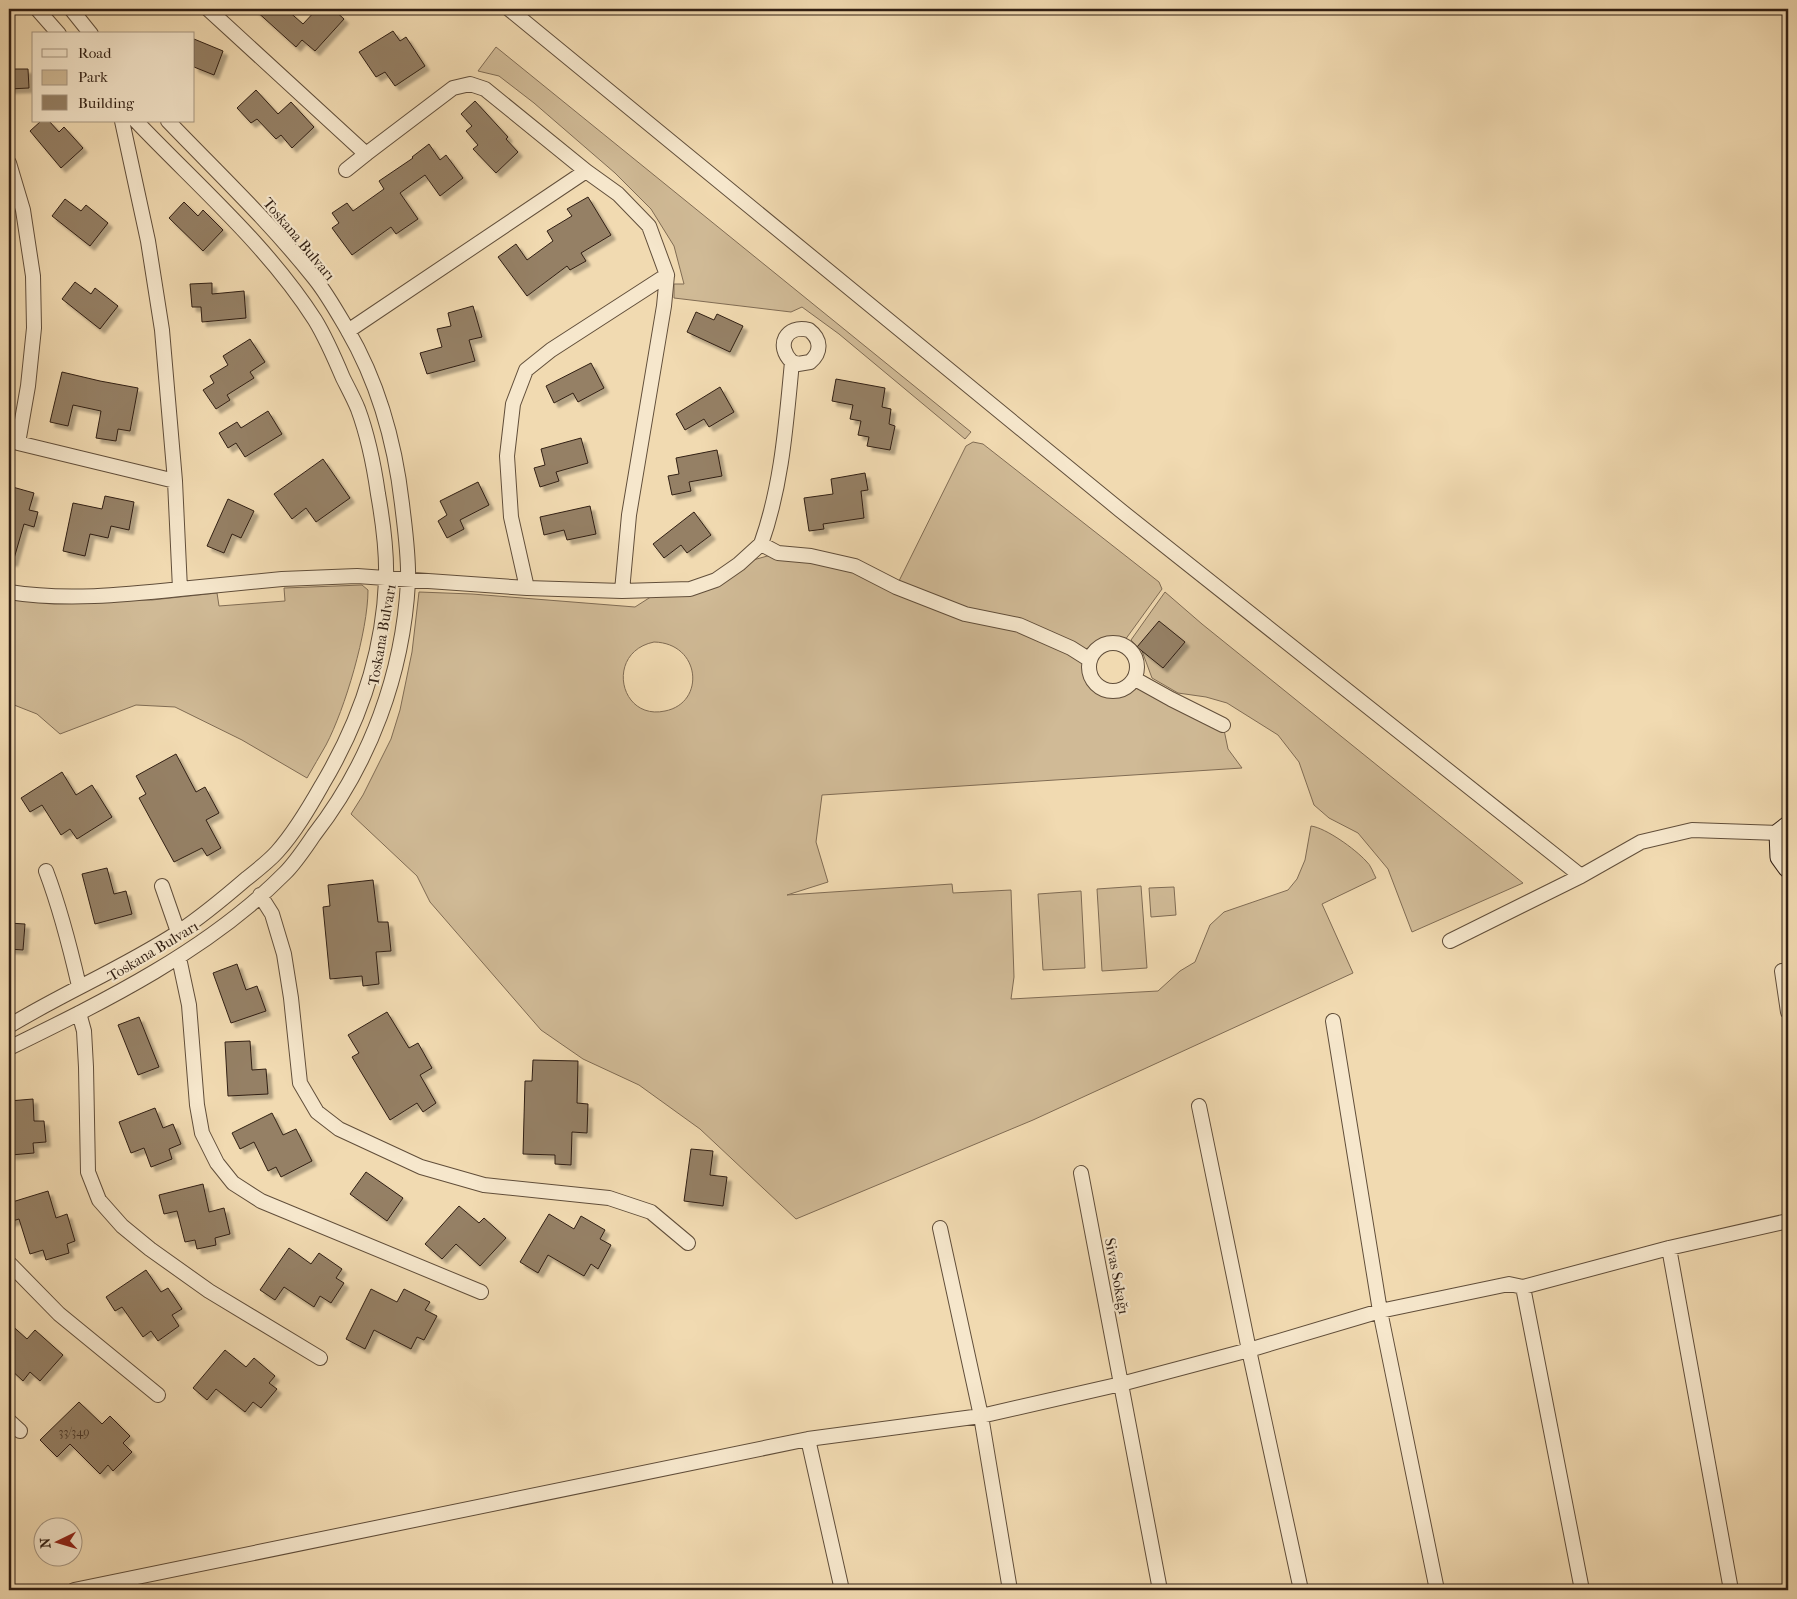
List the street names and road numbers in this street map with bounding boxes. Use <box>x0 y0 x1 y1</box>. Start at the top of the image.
street label: Toskana Bulvarı <box>259 194 339 285</box>
street label: Toskana Bulvarı <box>364 582 400 687</box>
street label: Toskana Bulvarı <box>104 917 202 985</box>
street label: Sivas Sokağı <box>1101 1236 1133 1316</box>

